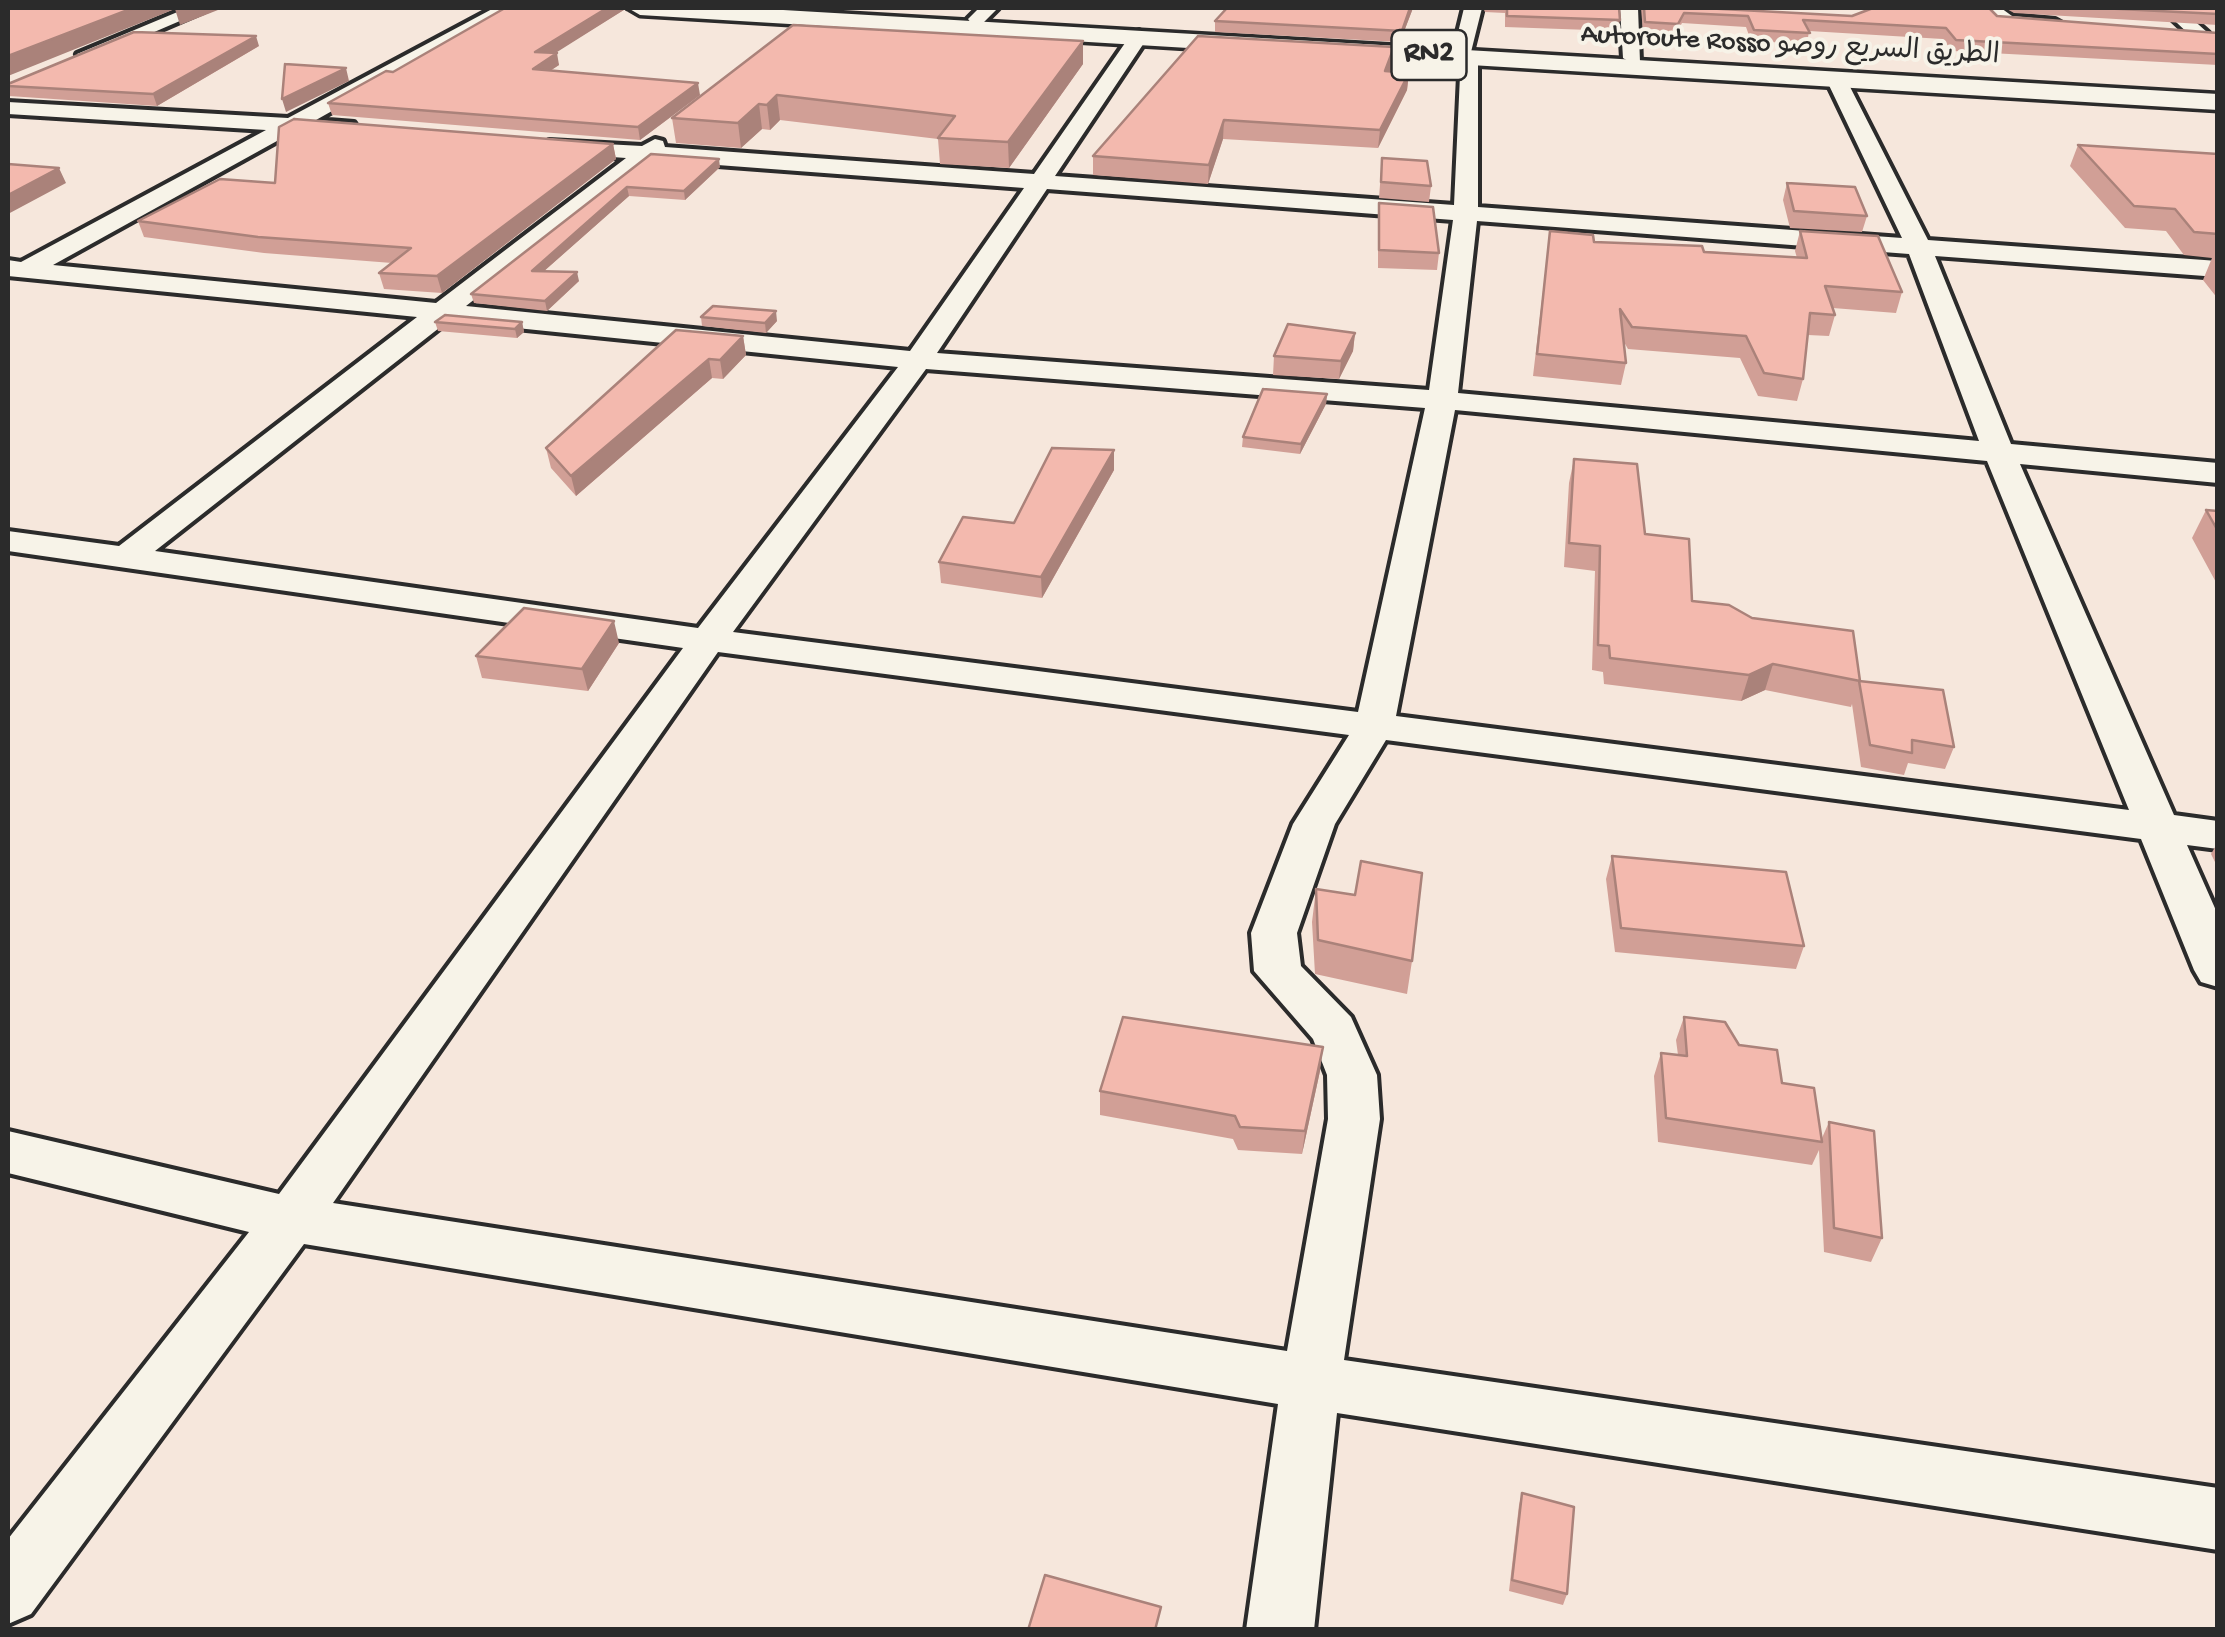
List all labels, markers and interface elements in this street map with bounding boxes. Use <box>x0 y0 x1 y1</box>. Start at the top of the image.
street label: Autoroute Rosso الطريق السريع روصو <box>1580 19 2000 75</box>
road number: RN2 <box>1392 30 1466 80</box>

